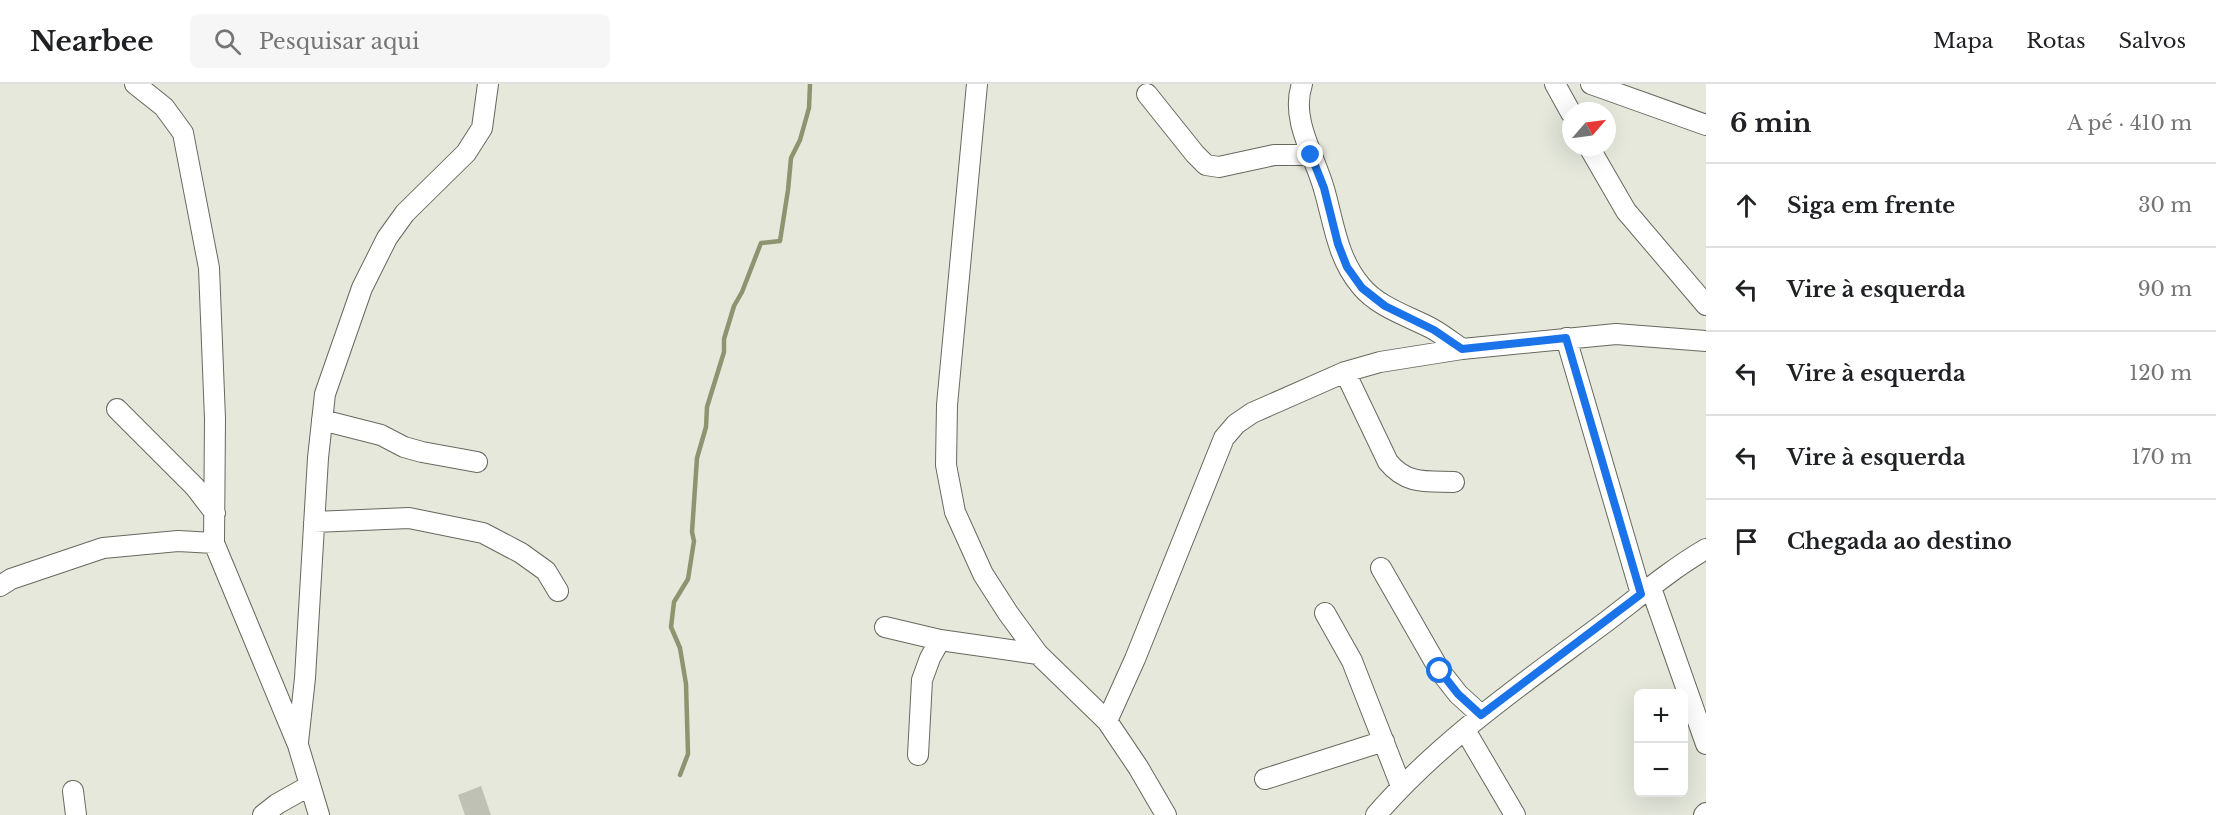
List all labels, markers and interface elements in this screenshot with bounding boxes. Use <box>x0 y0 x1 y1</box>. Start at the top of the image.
search box <box>190 14 610 68</box>
text: Nearbee <box>30 24 154 59</box>
icon: search <box>211 25 244 58</box>
text: Pesquisar aqui <box>259 28 420 55</box>
text: Mapa <box>1933 28 1993 54</box>
text: Rotas <box>2026 28 2086 54</box>
text: Salvos <box>2119 28 2186 54</box>
north arrow <box>1562 102 1616 156</box>
text: 6 min <box>1730 107 1811 139</box>
text: A pé · 410 m <box>2067 111 2192 135</box>
route end <box>1297 141 1323 167</box>
icon: ahead <box>1730 189 1763 222</box>
text: Siga em frente <box>1787 192 1955 219</box>
text: 30 m <box>2138 193 2192 217</box>
icon: left <box>1730 273 1763 306</box>
text: Vire à esquerda <box>1787 276 1966 303</box>
text: 90 m <box>2138 277 2192 301</box>
icon: left <box>1730 357 1763 390</box>
text: Vire à esquerda <box>1787 360 1966 387</box>
text: 120 m <box>2129 361 2192 385</box>
icon: left <box>1730 441 1763 474</box>
text: Vire à esquerda <box>1787 444 1966 471</box>
text: 170 m <box>2132 445 2192 469</box>
icon: arrive <box>1730 525 1763 558</box>
text: Chegada ao destino <box>1787 528 2012 555</box>
route start <box>1426 657 1452 683</box>
map controls <box>1634 689 1688 797</box>
button: + <box>1634 689 1688 743</box>
button: − <box>1634 743 1688 797</box>

